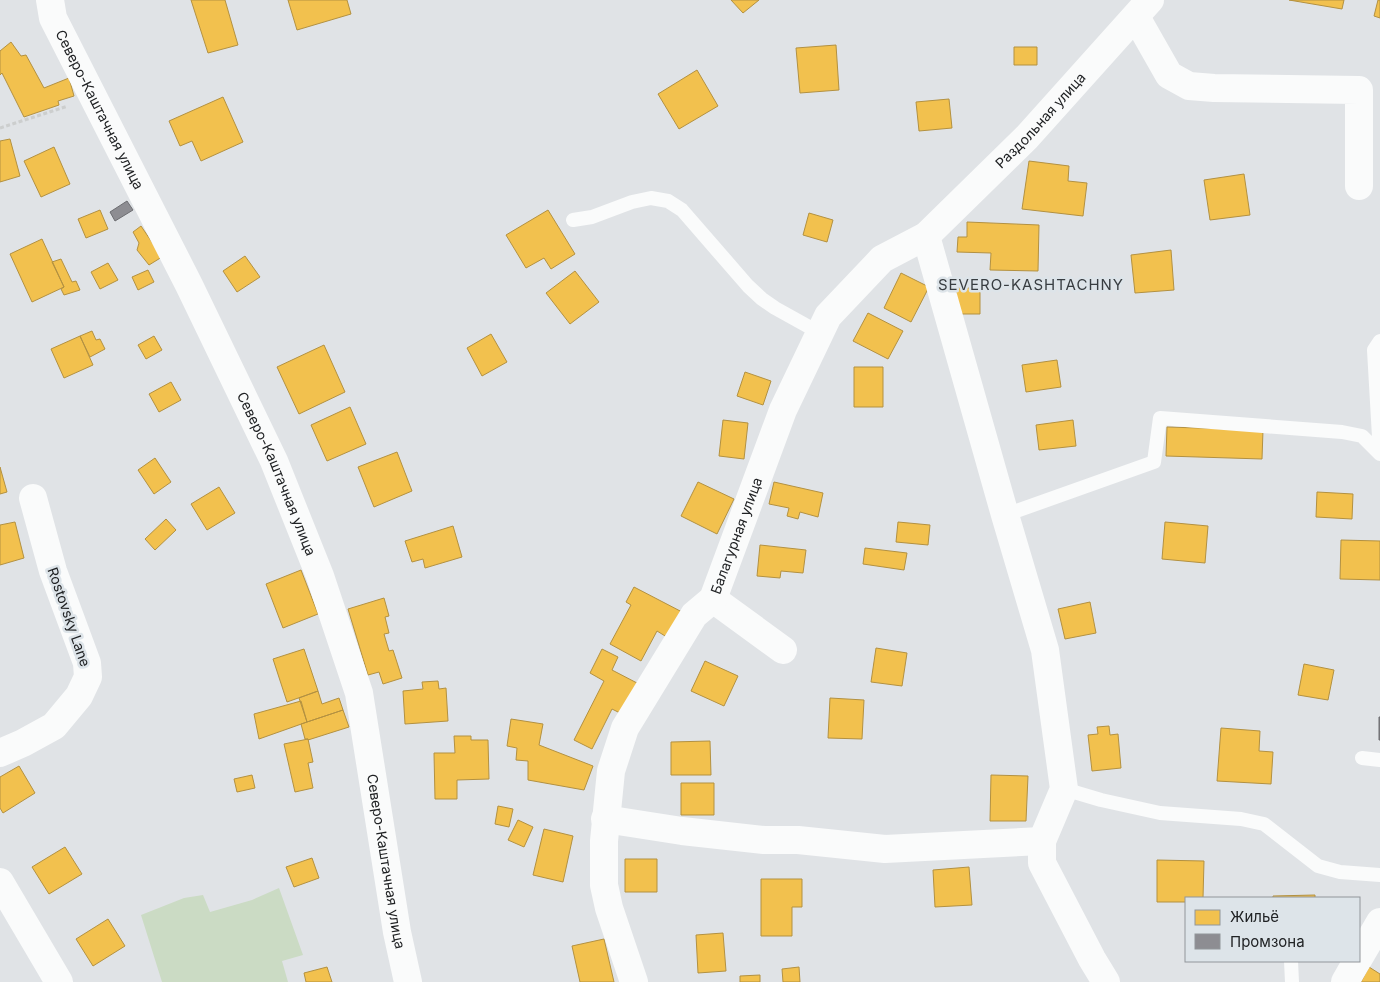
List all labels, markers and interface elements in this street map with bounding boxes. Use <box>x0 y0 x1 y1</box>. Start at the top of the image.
street label: Северо-Каштачная улица <box>52 27 148 192</box>
street label: Раздольная улица <box>991 69 1089 171</box>
district label: SEVERO-KASHTACHNY <box>938 275 1124 294</box>
street label: Северо-Каштачная улица <box>234 389 320 558</box>
street label: Балагурная улица <box>707 475 765 596</box>
street label: Rostovsky Lane <box>44 565 94 669</box>
street label: Северо-Каштачная улица <box>364 773 409 950</box>
legend <box>1185 897 1360 962</box>
text: Жильё <box>1230 907 1279 926</box>
text: Промзона <box>1230 932 1305 951</box>

